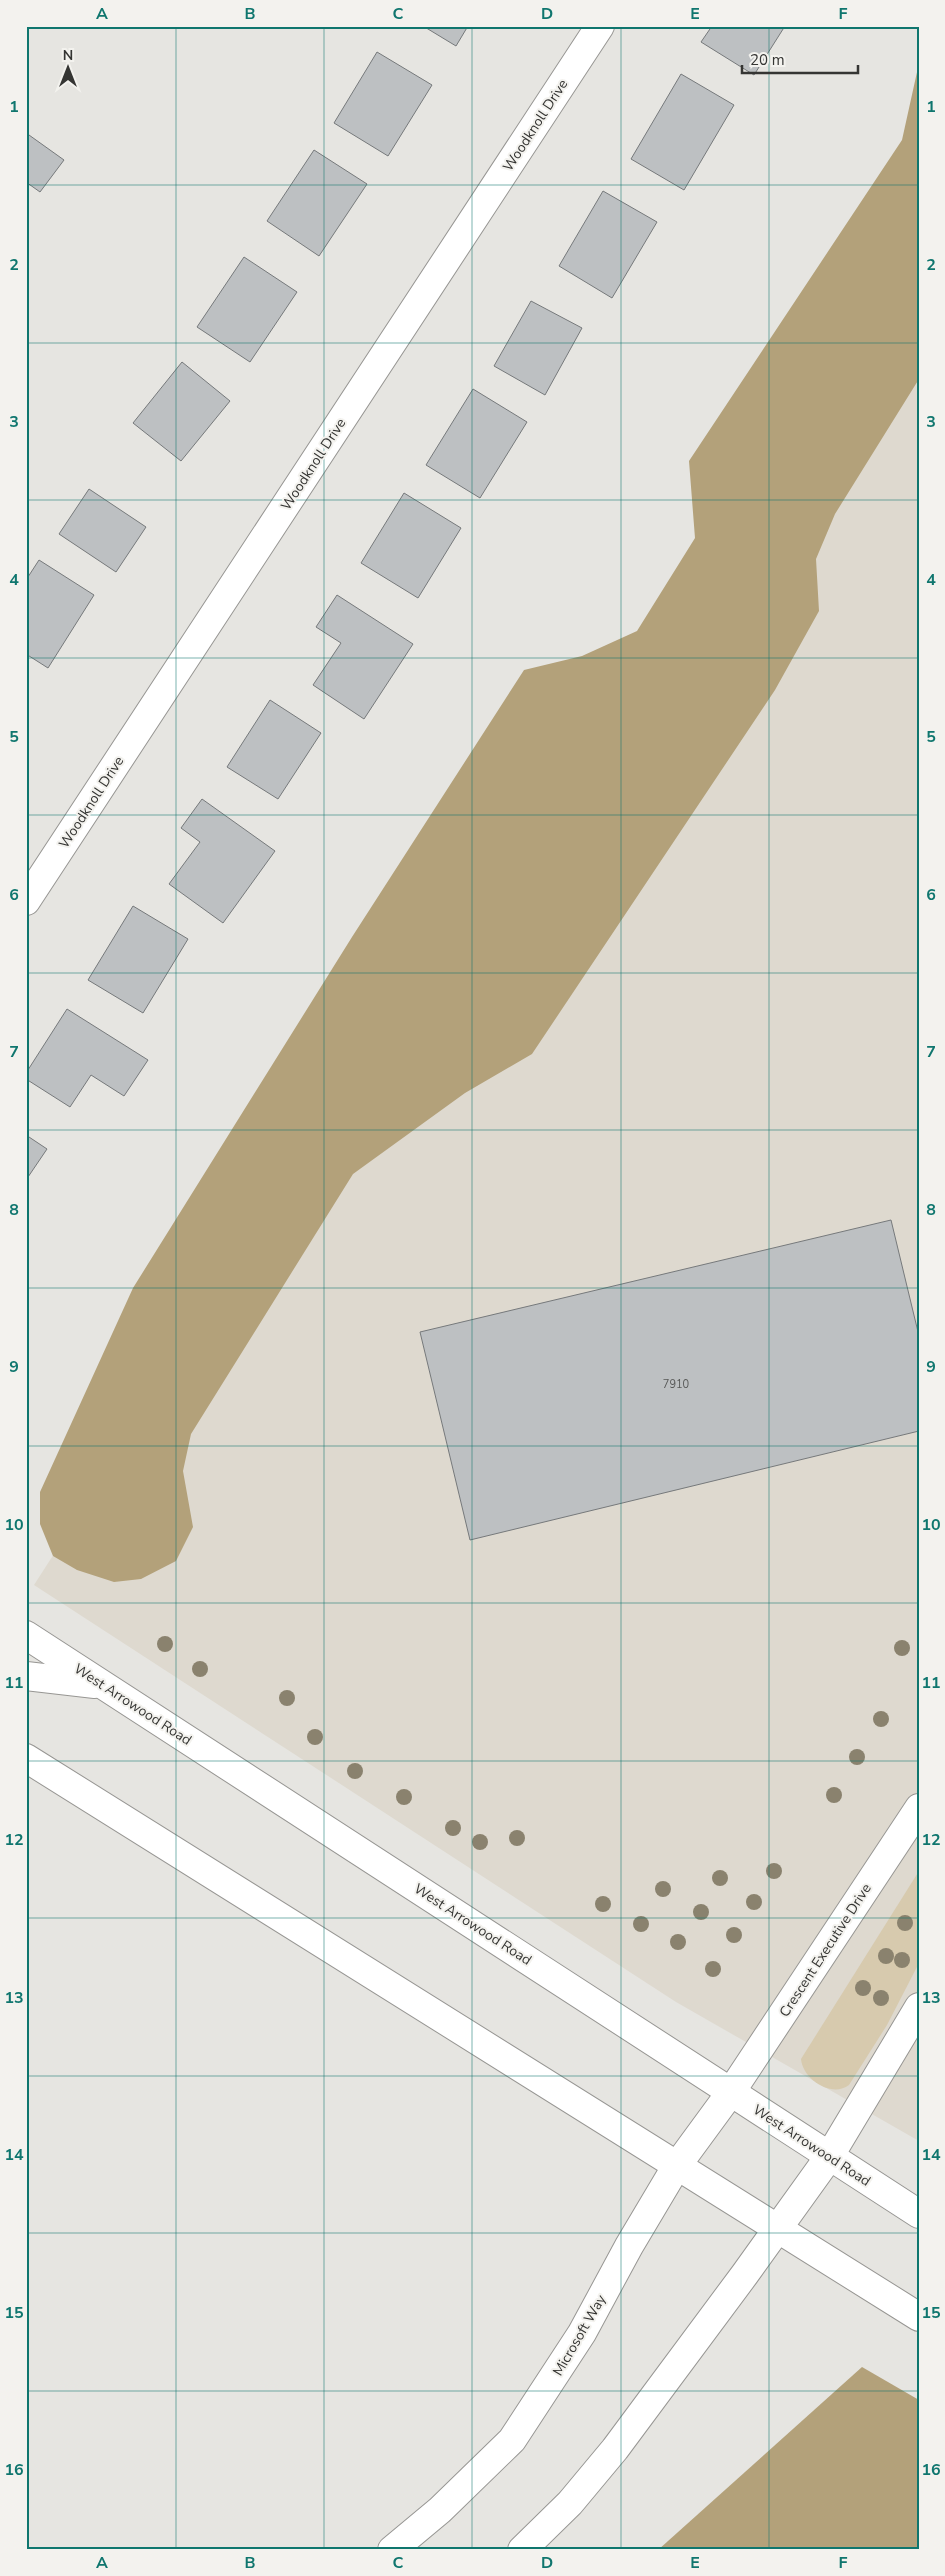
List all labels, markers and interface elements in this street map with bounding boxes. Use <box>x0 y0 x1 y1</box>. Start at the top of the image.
text: A <box>96 3 108 25</box>
text: B <box>244 3 256 25</box>
text: C <box>393 3 404 25</box>
text: D <box>541 3 553 25</box>
text: E <box>690 3 700 25</box>
text: F <box>839 3 848 25</box>
north arrow <box>42 42 92 92</box>
scale bar <box>742 42 859 74</box>
text: N <box>63 46 73 65</box>
text: 20 m <box>750 50 785 70</box>
street label: Woodknoll Drive <box>499 76 572 175</box>
text: 1 <box>9 96 19 118</box>
text: 1 <box>926 96 936 118</box>
text: 2 <box>9 254 19 276</box>
text: 2 <box>926 254 936 276</box>
text: 3 <box>9 411 19 433</box>
text: 3 <box>926 411 936 433</box>
street label: Woodknoll Drive <box>277 415 350 514</box>
text: 4 <box>9 569 19 591</box>
text: 4 <box>926 569 936 591</box>
text: 5 <box>9 726 19 748</box>
text: 5 <box>926 726 936 748</box>
street label: Woodknoll Drive <box>55 753 128 852</box>
text: 6 <box>9 884 19 906</box>
text: 6 <box>926 884 936 906</box>
text: 7 <box>9 1041 19 1063</box>
text: 7 <box>926 1041 936 1063</box>
text: 8 <box>9 1199 19 1221</box>
text: 8 <box>926 1199 936 1221</box>
text: 9 <box>9 1356 19 1378</box>
text: 9 <box>926 1356 936 1378</box>
house number: 7910 <box>663 1377 690 1392</box>
text: 10 <box>4 1514 24 1536</box>
text: 10 <box>921 1514 941 1536</box>
street label: West Arrowood Road <box>70 1659 195 1750</box>
text: 11 <box>4 1672 24 1694</box>
text: 11 <box>921 1672 941 1694</box>
text: 12 <box>4 1829 24 1851</box>
text: 12 <box>921 1829 941 1851</box>
street label: West Arrowood Road <box>410 1879 535 1970</box>
street label: Crescent Executive Drive <box>775 1880 876 2021</box>
text: 13 <box>4 1987 24 2009</box>
text: 13 <box>921 1987 941 2009</box>
street label: West Arrowood Road <box>749 2100 874 2191</box>
text: 14 <box>4 2144 24 2166</box>
text: 14 <box>921 2144 941 2166</box>
street label: Microsoft Way <box>548 2290 611 2379</box>
text: 15 <box>4 2302 24 2324</box>
text: 15 <box>921 2302 941 2324</box>
text: 16 <box>4 2459 24 2481</box>
text: 16 <box>921 2459 941 2481</box>
text: A <box>96 2552 108 2574</box>
text: B <box>244 2552 256 2574</box>
text: C <box>393 2552 404 2574</box>
text: D <box>541 2552 553 2574</box>
text: E <box>690 2552 700 2574</box>
text: F <box>839 2552 848 2574</box>

